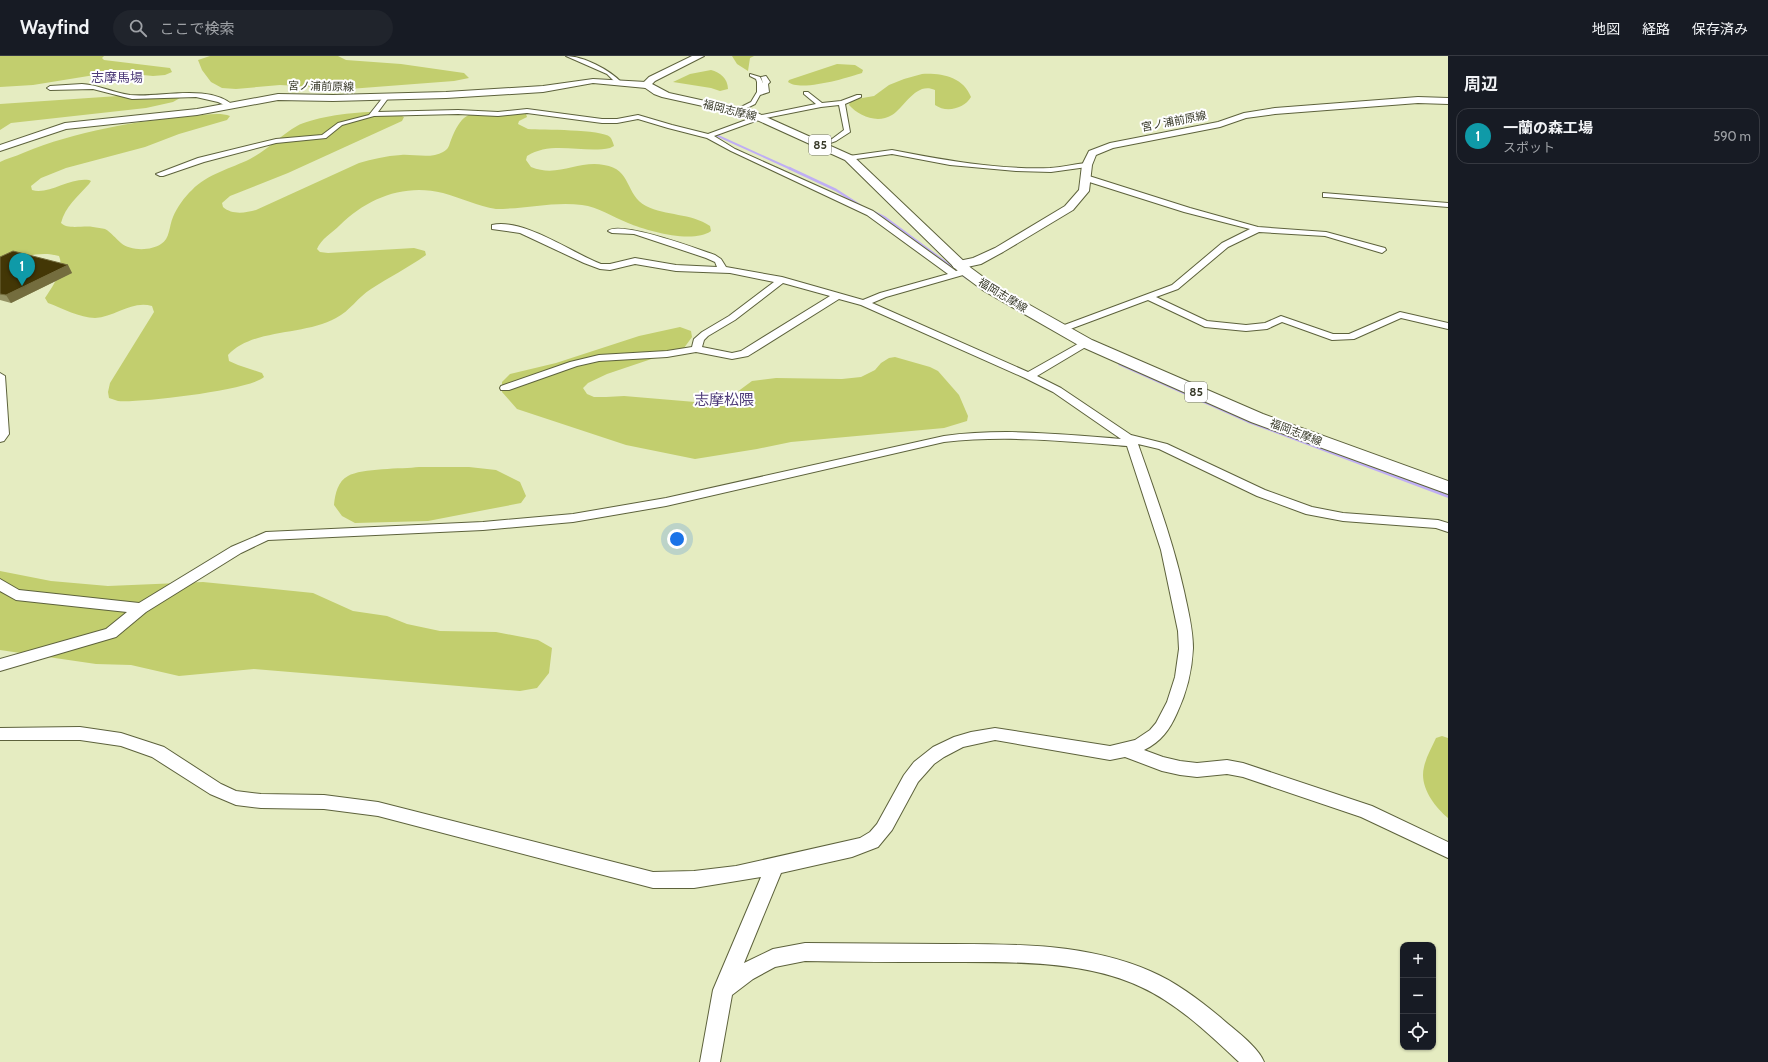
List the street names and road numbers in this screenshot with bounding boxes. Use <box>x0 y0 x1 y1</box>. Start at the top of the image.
street label: 宮ノ浦前原線 <box>288 78 354 94</box>
street label: 福岡志摩線 <box>702 97 758 123</box>
street label: 宮ノ浦前原線 <box>1140 108 1208 134</box>
road number: 85 <box>809 135 831 155</box>
street label: 福岡志摩線 <box>976 275 1030 315</box>
road number: 85 <box>1185 382 1207 402</box>
street label: 福岡志摩線 <box>1268 416 1324 448</box>

